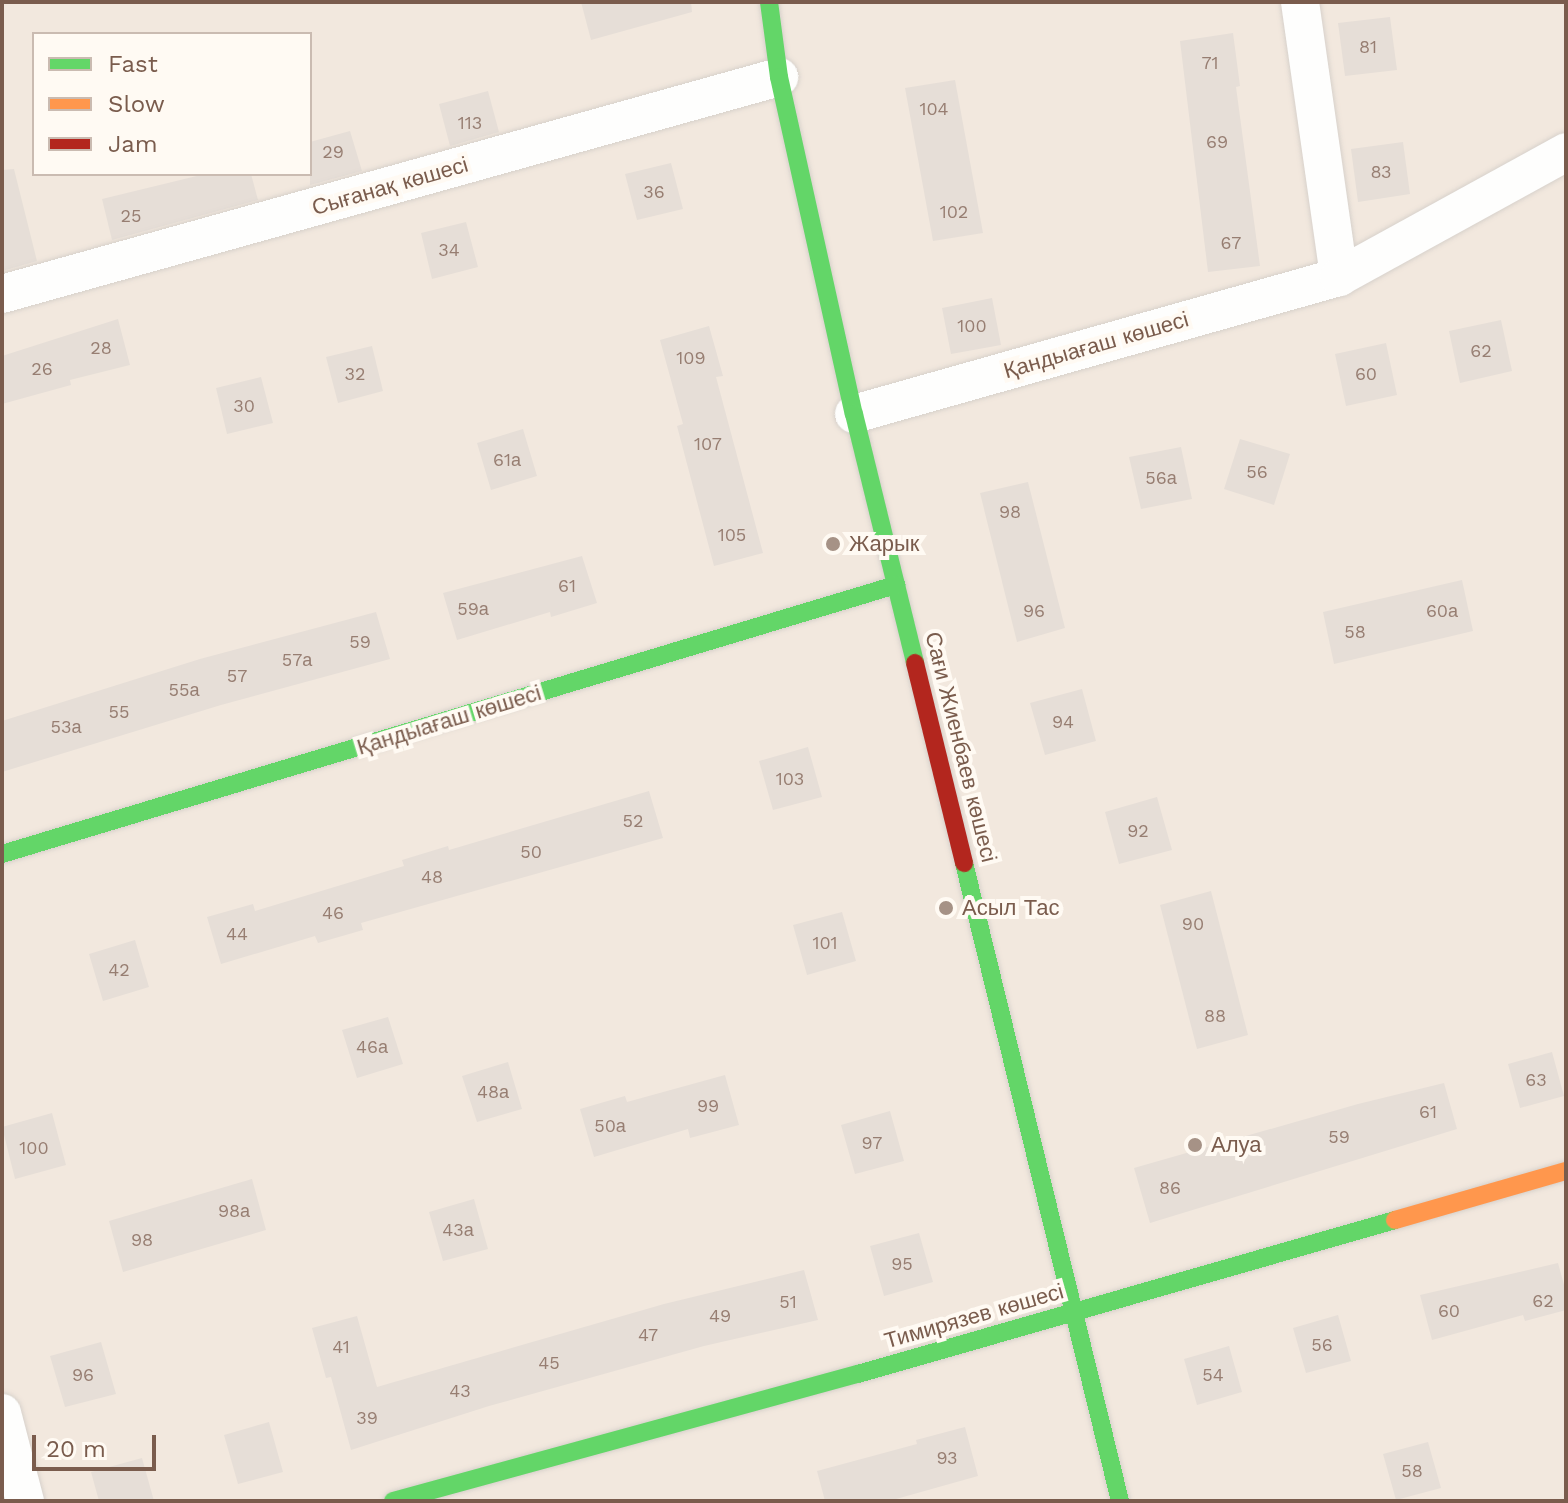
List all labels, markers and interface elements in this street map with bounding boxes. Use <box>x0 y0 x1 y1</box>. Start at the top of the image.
legend <box>32 32 312 176</box>
house number: 81 <box>1359 36 1377 58</box>
text: Fast <box>108 50 158 78</box>
house number: 71 <box>1201 52 1219 74</box>
text: Slow <box>108 90 165 118</box>
house number: 104 <box>919 98 949 120</box>
house number: 113 <box>458 112 482 134</box>
text: Jam <box>108 130 158 158</box>
house number: 69 <box>1206 131 1228 153</box>
house number: 29 <box>322 141 344 163</box>
street label: Сығанақ көшесі <box>309 151 471 221</box>
house number: 83 <box>1370 161 1392 183</box>
house number: 36 <box>643 181 665 203</box>
house number: 102 <box>940 201 968 223</box>
house number: 25 <box>121 205 141 227</box>
house number: 67 <box>1221 232 1241 254</box>
house number: 34 <box>438 239 460 261</box>
street label: Қандыағаш көшесі <box>1000 306 1192 384</box>
house number: 100 <box>957 315 987 337</box>
house number: 28 <box>90 337 112 359</box>
house number: 62 <box>1470 340 1492 362</box>
house number: 109 <box>676 347 706 369</box>
house number: 26 <box>31 358 53 380</box>
house number: 32 <box>345 363 365 385</box>
house number: 60 <box>1355 363 1377 385</box>
house number: 30 <box>233 395 255 417</box>
house number: 107 <box>694 433 722 455</box>
house number: 61а <box>493 449 521 471</box>
house number: 56 <box>1246 461 1268 483</box>
house number: 56а <box>1145 467 1177 489</box>
house number: 98 <box>999 501 1021 523</box>
house number: 105 <box>718 524 746 546</box>
place label: Жарык <box>849 531 919 557</box>
marker: Жарык <box>824 535 842 553</box>
house number: 61 <box>558 575 576 597</box>
house number: 59а <box>457 598 489 620</box>
house number: 96 <box>1023 600 1045 622</box>
house number: 60а <box>1426 600 1458 622</box>
house number: 58 <box>1344 621 1366 643</box>
street label: Сағи Жиенбаев көшесі <box>920 629 1002 865</box>
house number: 59 <box>349 631 371 653</box>
house number: 57а <box>282 649 312 671</box>
house number: 57 <box>227 665 247 687</box>
house number: 55а <box>169 679 199 701</box>
street label: Қандыағаш көшесі <box>354 679 544 761</box>
house number: 55 <box>109 701 129 723</box>
house number: 94 <box>1052 711 1074 733</box>
house number: 53а <box>51 716 81 738</box>
house number: 103 <box>776 768 804 790</box>
house number: 52 <box>623 810 643 832</box>
house number: 92 <box>1127 820 1149 842</box>
house number: 50 <box>520 841 542 863</box>
house number: 48 <box>421 866 443 888</box>
place label: Асыл Тас <box>962 895 1060 921</box>
marker: Асыл Тас <box>937 899 955 917</box>
house number: 46 <box>322 902 344 924</box>
house number: 90 <box>1182 913 1204 935</box>
house number: 44 <box>226 923 248 945</box>
house number: 101 <box>812 932 838 954</box>
house number: 42 <box>108 959 130 981</box>
house number: 88 <box>1204 1005 1226 1027</box>
house number: 46а <box>356 1036 388 1058</box>
house number: 63 <box>1525 1069 1547 1091</box>
house number: 48а <box>477 1081 509 1103</box>
house number: 99 <box>697 1095 719 1117</box>
house number: 61 <box>1419 1101 1437 1123</box>
house number: 50а <box>594 1115 626 1137</box>
house number: 59 <box>1328 1126 1350 1148</box>
house number: 97 <box>862 1132 882 1154</box>
place label: Алуа <box>1211 1132 1261 1158</box>
marker: Алуа <box>1186 1136 1204 1154</box>
house number: 100 <box>19 1137 49 1159</box>
house number: 86 <box>1159 1177 1181 1199</box>
house number: 98а <box>218 1200 250 1222</box>
house number: 43а <box>442 1219 474 1241</box>
house number: 98 <box>131 1229 153 1251</box>
house number: 95 <box>891 1253 913 1275</box>
street label: Тимирязев көшесі <box>881 1278 1067 1354</box>
house number: 62 <box>1532 1290 1554 1312</box>
house number: 51 <box>779 1291 797 1313</box>
house number: 60 <box>1438 1300 1460 1322</box>
house number: 49 <box>709 1305 731 1327</box>
house number: 47 <box>638 1324 658 1346</box>
house number: 56 <box>1311 1334 1333 1356</box>
house number: 41 <box>332 1336 350 1358</box>
house number: 45 <box>538 1352 560 1374</box>
house number: 96 <box>72 1364 94 1386</box>
house number: 54 <box>1202 1364 1224 1386</box>
house number: 43 <box>449 1380 471 1402</box>
house number: 39 <box>356 1407 378 1429</box>
scale bar <box>36 1419 160 1469</box>
text: 20 m <box>46 1435 106 1463</box>
house number: 93 <box>936 1447 958 1469</box>
house number: 58 <box>1401 1460 1423 1482</box>

